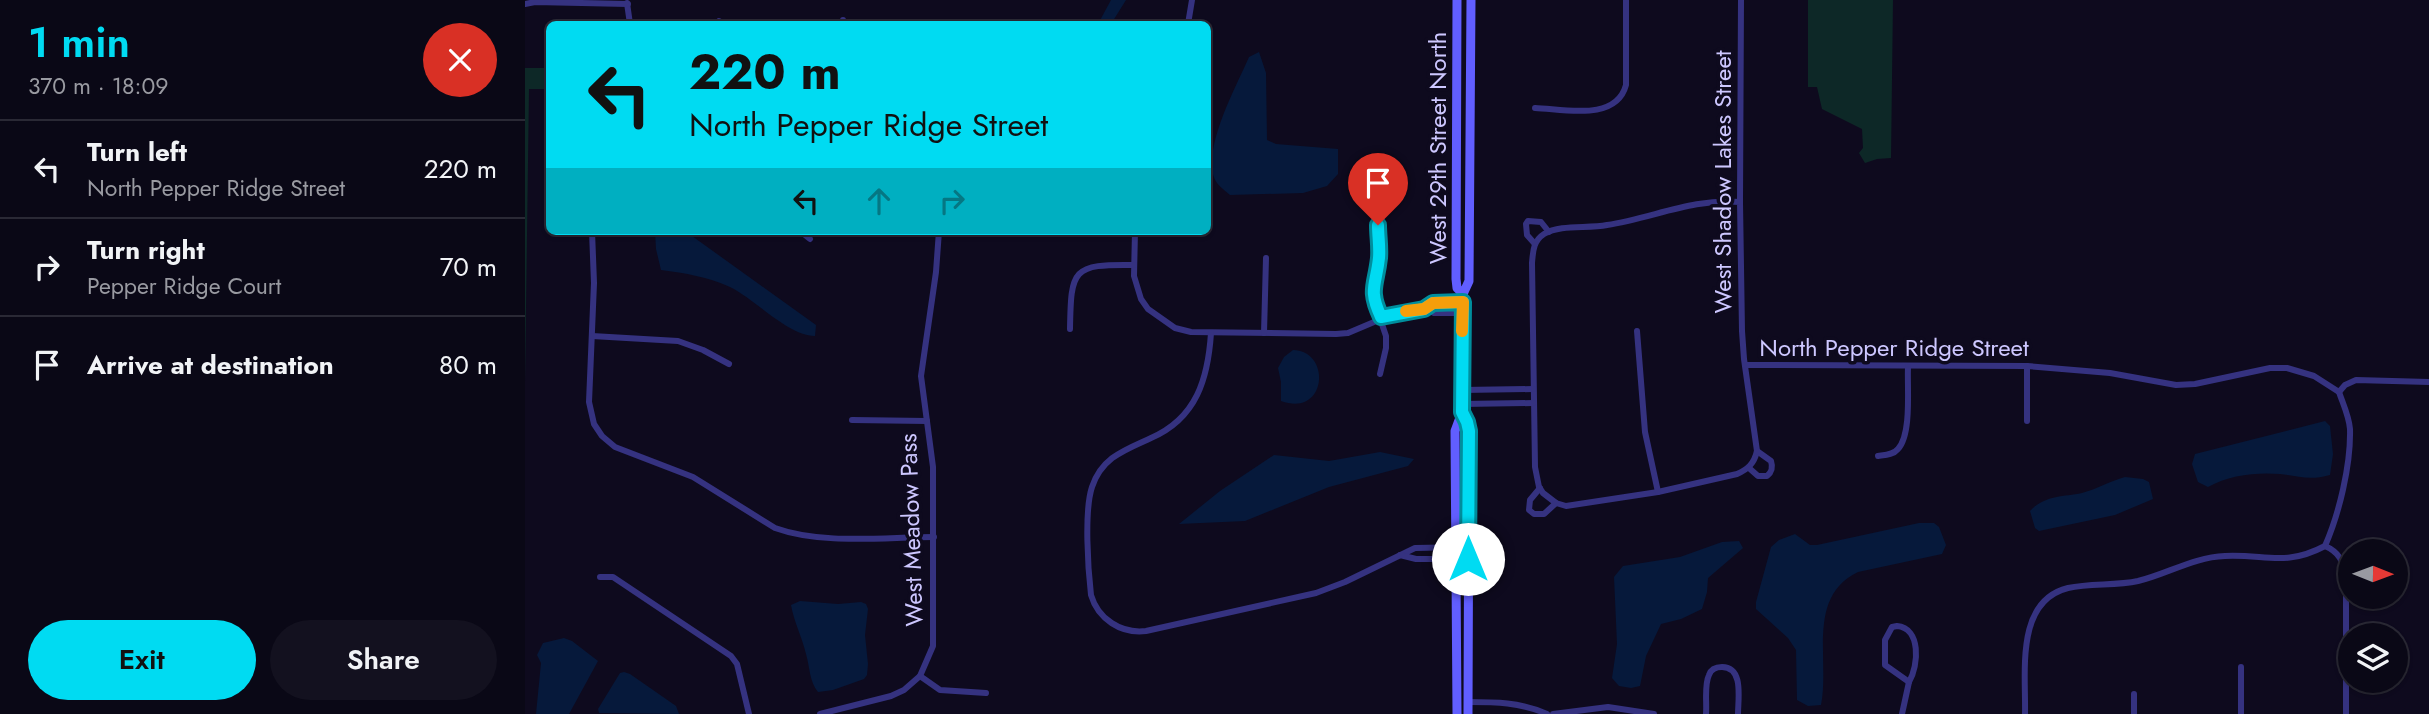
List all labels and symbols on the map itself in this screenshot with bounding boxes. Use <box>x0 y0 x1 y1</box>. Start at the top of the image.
street label: West 29th Street North <box>1420 32 1455 264</box>
street label: West Shadow Lakes Street <box>1705 50 1740 314</box>
pin <box>1348 153 1408 225</box>
street label: North Pepper Ridge Street <box>1759 330 2029 365</box>
street label: West Meadow Pass <box>890 433 932 627</box>
position arrow <box>1431 522 1505 596</box>
north arrow <box>2338 539 2408 609</box>

